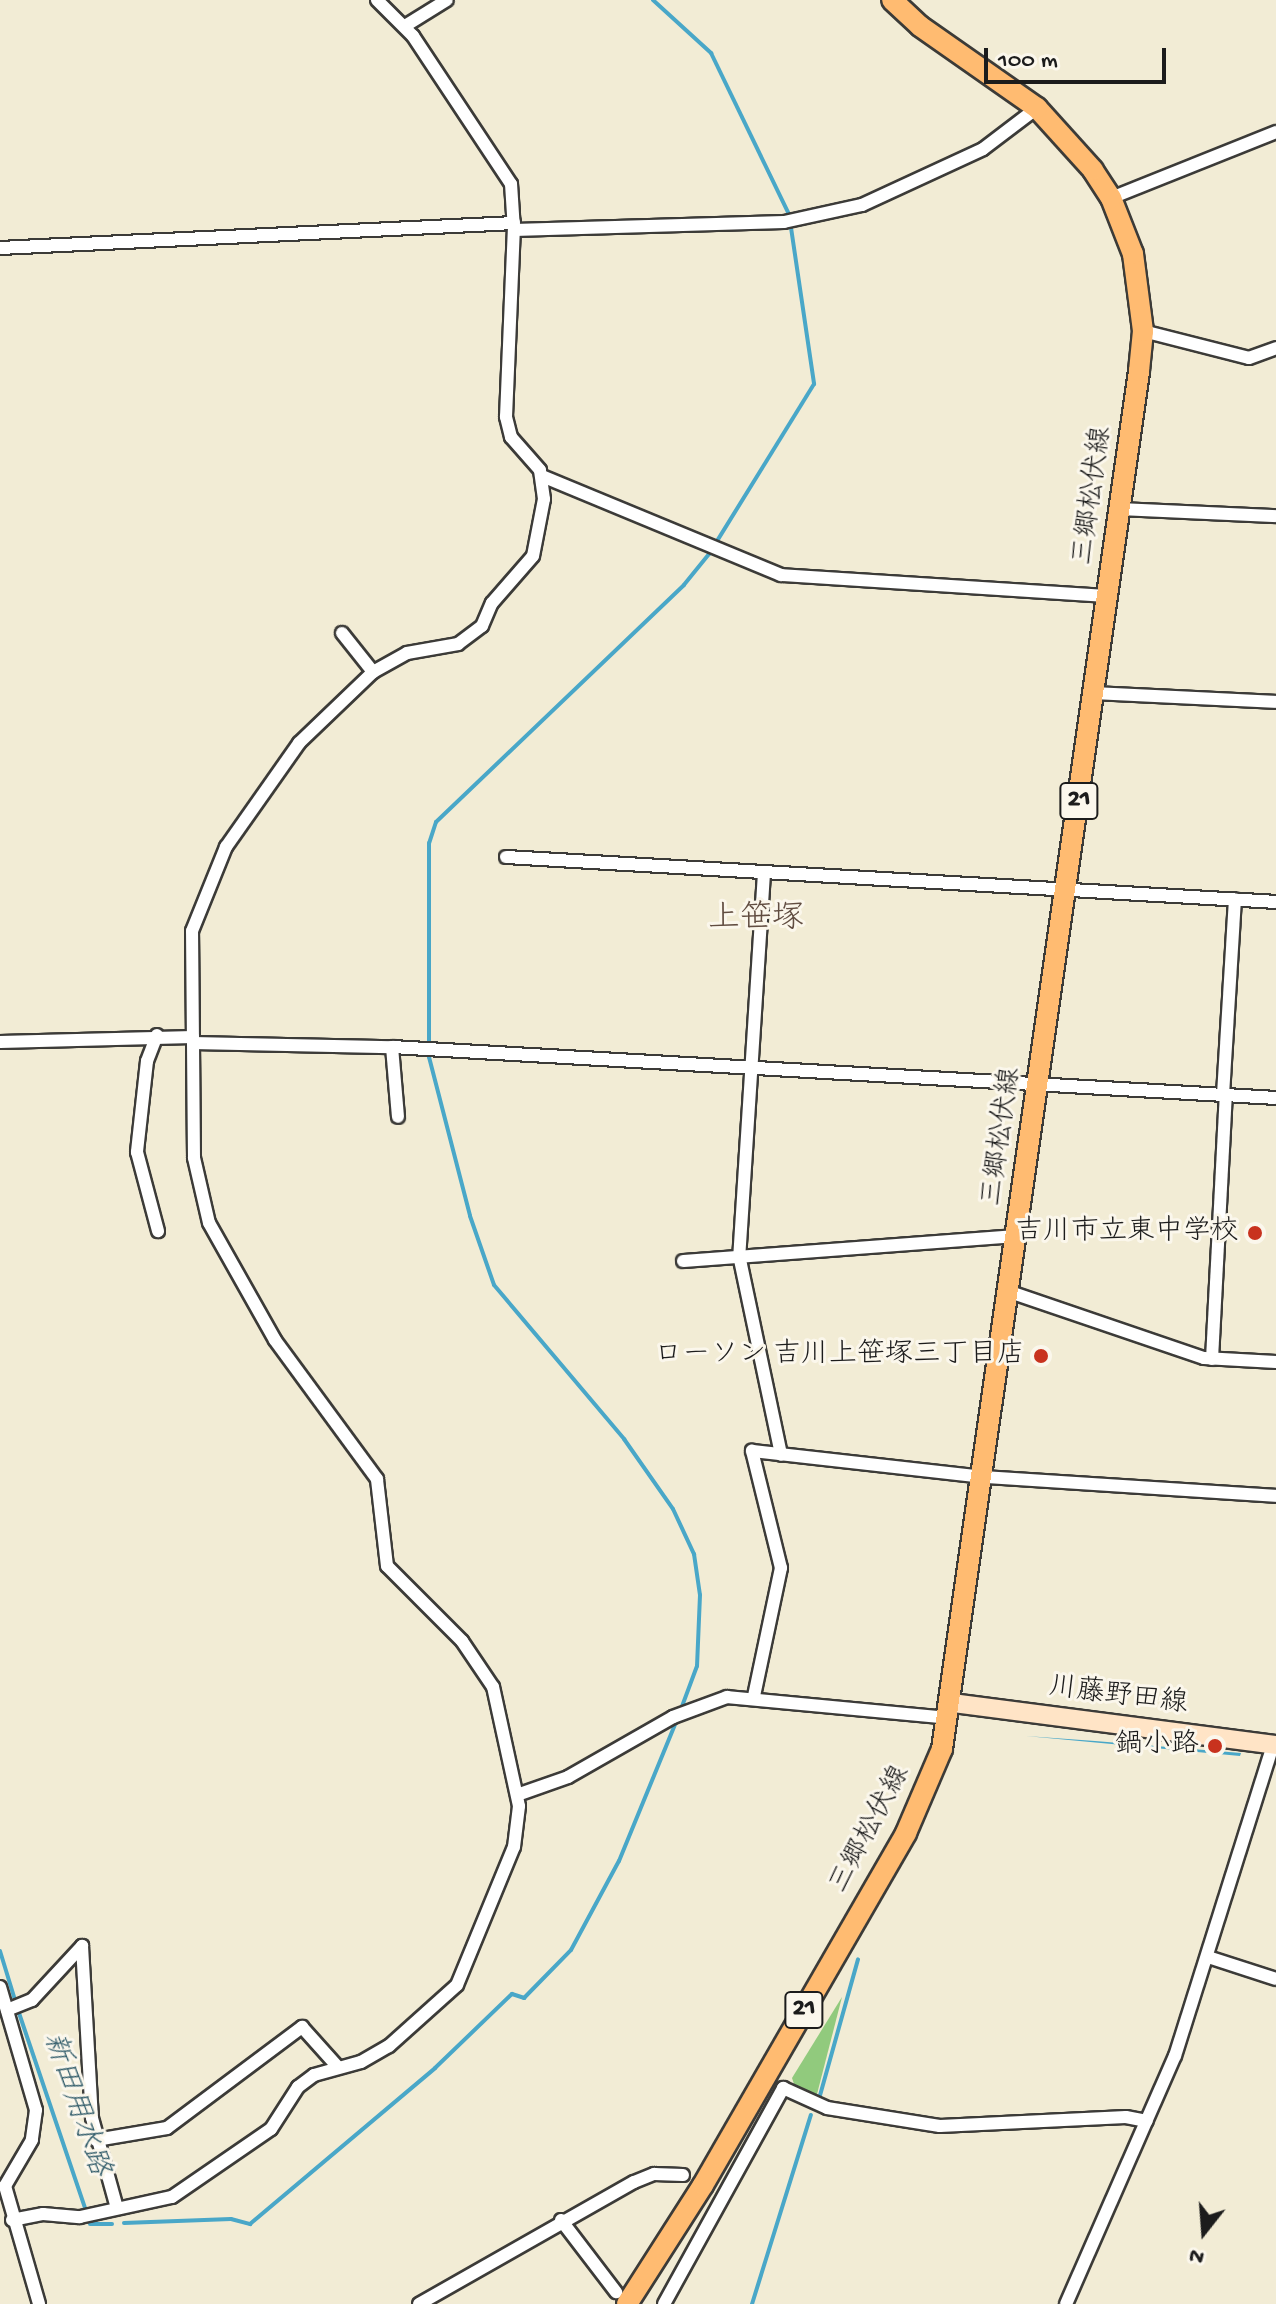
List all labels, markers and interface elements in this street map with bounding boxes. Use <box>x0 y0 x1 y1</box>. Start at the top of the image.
scale bar <box>988 32 1170 82</box>
text: 100 m <box>998 47 1058 76</box>
street label: 三郷松伏線 <box>1068 424 1120 568</box>
road number: 21 <box>1059 779 1099 823</box>
district label: 上笹塚 <box>708 901 804 939</box>
street label: 三郷松伏線 <box>977 1065 1029 1209</box>
place label: 吉川市立東中学校 <box>1015 1216 1239 1250</box>
marker: 吉川市立東中学校 <box>1246 1224 1264 1242</box>
place label: ローソン 吉川上笹塚三丁目店 <box>654 1339 1025 1373</box>
marker: ローソン 吉川上笹塚三丁目店 <box>1032 1347 1050 1365</box>
street label: 川藤野田線 <box>1046 1672 1190 1722</box>
place label: 鍋小路 <box>1115 1729 1199 1763</box>
marker: 鍋小路 <box>1206 1737 1224 1755</box>
street label: 三郷松伏線 <box>823 1760 919 1900</box>
road number: 21 <box>784 1988 824 2032</box>
water label: 新田用水路 <box>33 2028 115 2182</box>
north arrow <box>1164 2192 1244 2272</box>
text: N <box>1186 2240 1208 2269</box>

